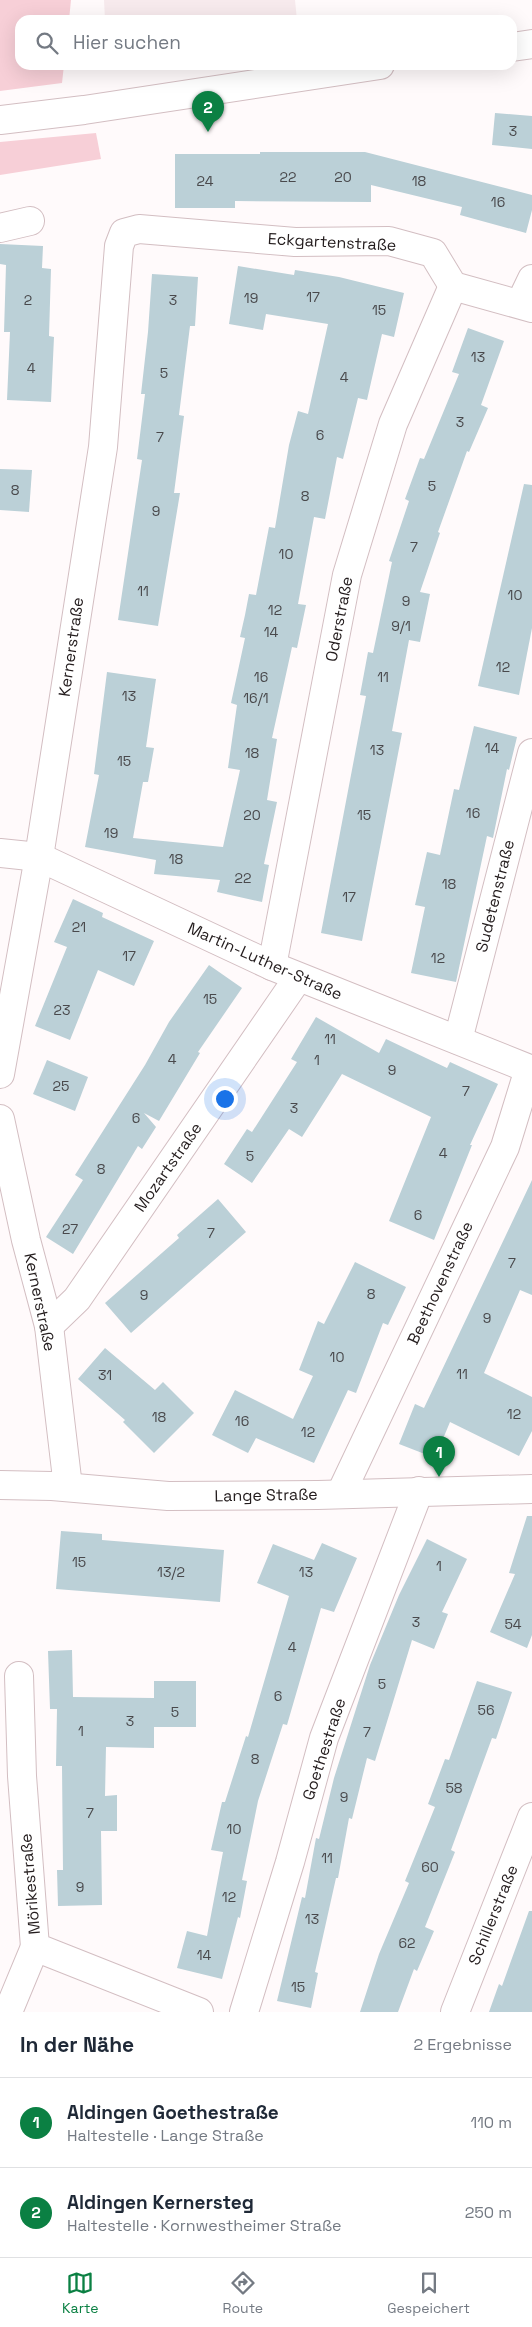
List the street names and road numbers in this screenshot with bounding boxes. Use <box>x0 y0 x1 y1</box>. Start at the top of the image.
street label: Eckgartenstraße <box>267 228 397 256</box>
street label: Oderstraße <box>320 575 358 663</box>
street label: Kernerstraße <box>54 596 88 698</box>
street label: Sudetenstraße <box>471 837 519 955</box>
street label: Martin-Luther-Straße <box>184 917 346 1005</box>
street label: Mozartstraße <box>129 1118 207 1216</box>
street label: Beethovenstraße <box>402 1218 478 1348</box>
street label: Kernerstraße <box>19 1251 61 1353</box>
street label: Lange Straße <box>214 1484 318 1506</box>
street label: Goethestraße <box>298 1695 350 1803</box>
street label: Mörikestraße <box>15 1833 45 1935</box>
street label: Schillerstraße <box>463 1862 523 1968</box>

